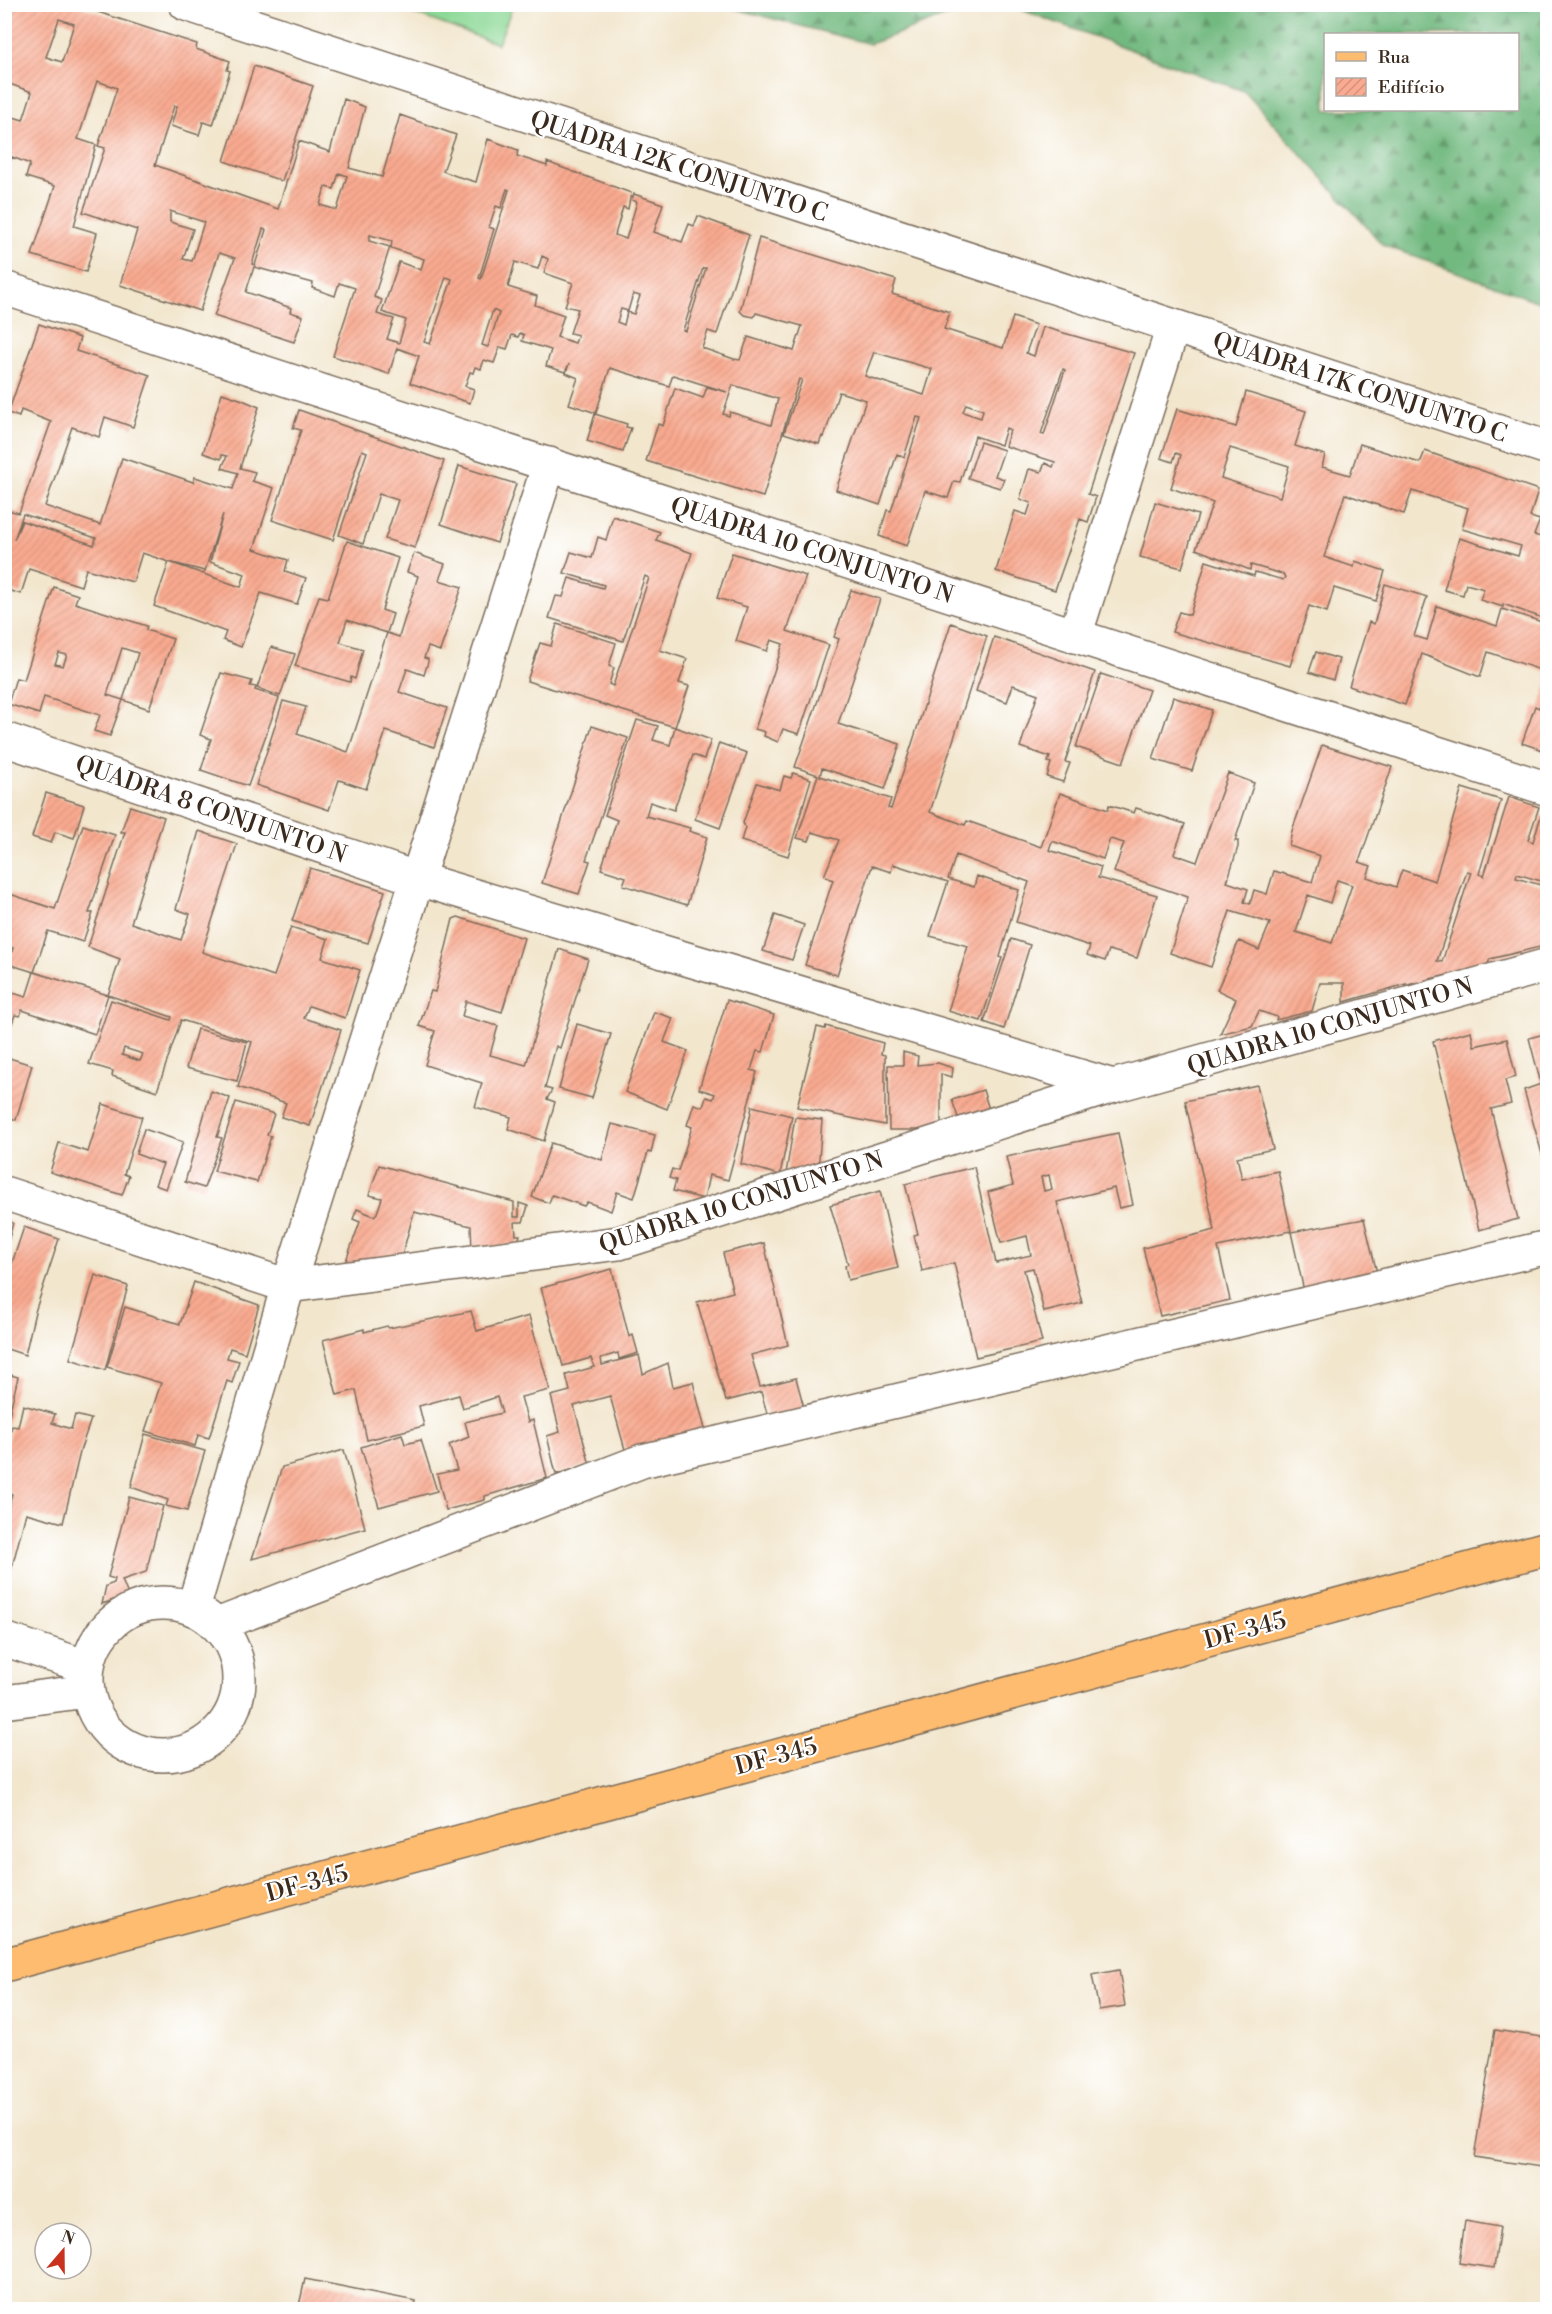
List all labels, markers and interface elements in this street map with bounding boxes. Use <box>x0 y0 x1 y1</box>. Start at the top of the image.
legend <box>1324 33 1519 111</box>
text: Rua <box>1378 46 1411 69</box>
text: Edifício <box>1378 76 1445 99</box>
street label: QUADRA 12K CONJUNTO C <box>526 105 831 229</box>
street label: QUADRA 17K CONJUNTO C <box>1209 326 1511 450</box>
street label: QUADRA 10 CONJUNTO N <box>666 491 957 611</box>
street label: QUADRA 8 CONJUNTO N <box>71 749 350 871</box>
street label: QUADRA 10 CONJUNTO N <box>1184 972 1477 1082</box>
street label: QUADRA 10 CONJUNTO N <box>596 1145 887 1261</box>
street label: DF-345 <box>1201 1606 1290 1656</box>
street label: DF-345 <box>732 1732 821 1782</box>
street label: DF-345 <box>263 1859 352 1909</box>
north arrow <box>33 2221 93 2281</box>
text: N <box>58 2226 77 2250</box>

